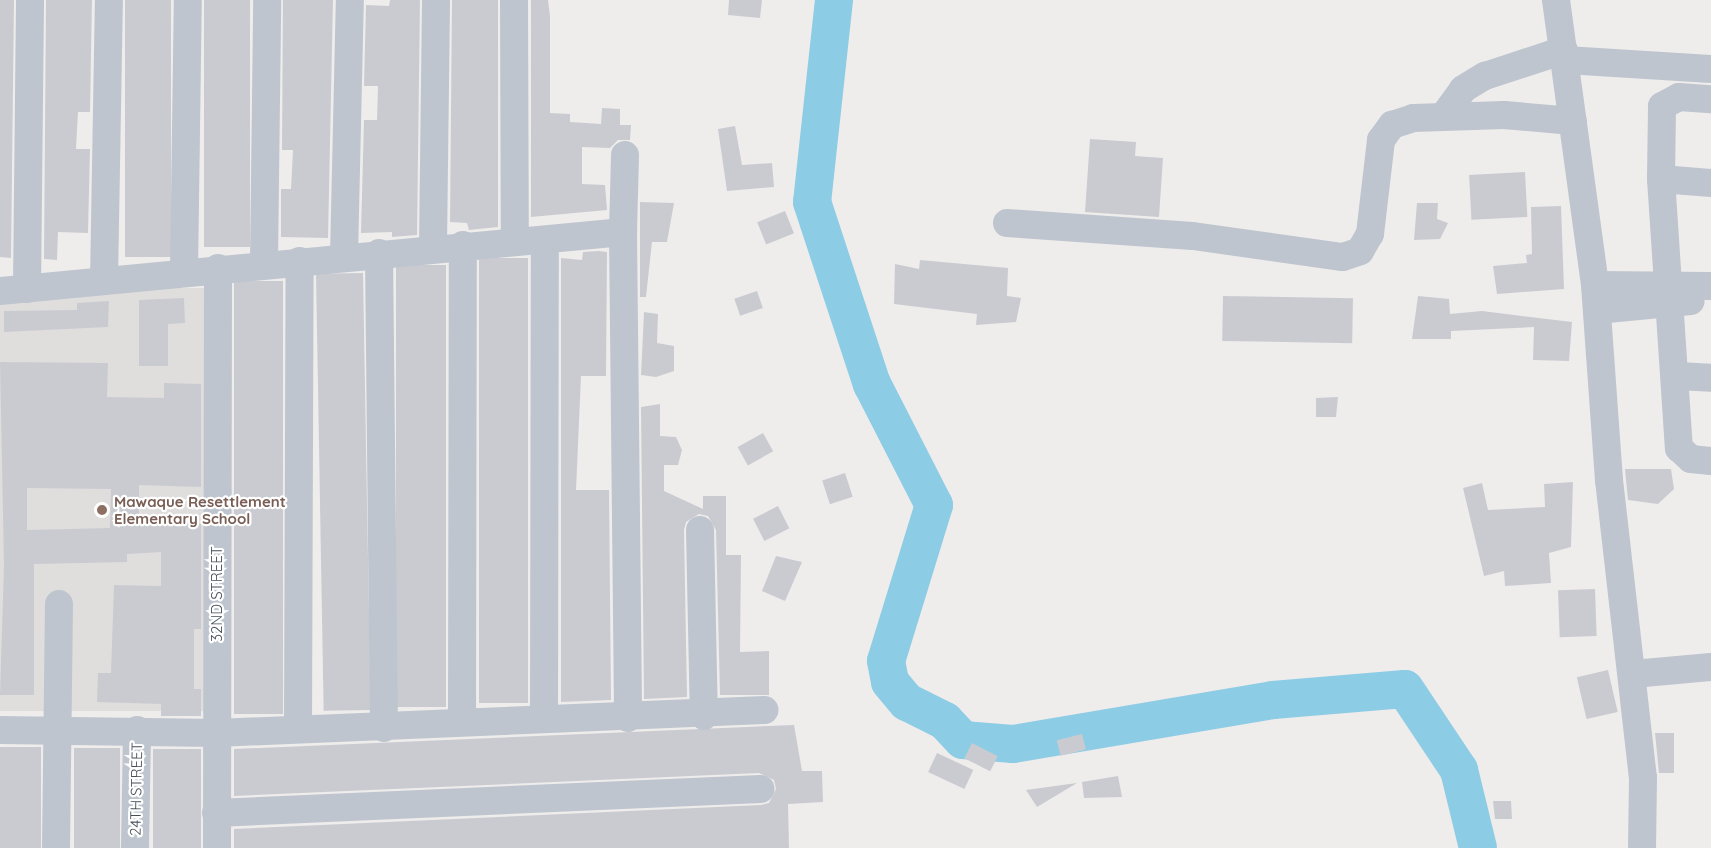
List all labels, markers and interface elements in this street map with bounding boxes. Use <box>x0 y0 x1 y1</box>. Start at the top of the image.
place label: Mawaque Resettlement Elementary School <box>114 492 286 527</box>
marker: Mawaque Resettlement Elementary School <box>95 503 109 517</box>
street label: 32ND STREET <box>208 546 226 642</box>
street label: 24TH STREET <box>126 742 146 836</box>

